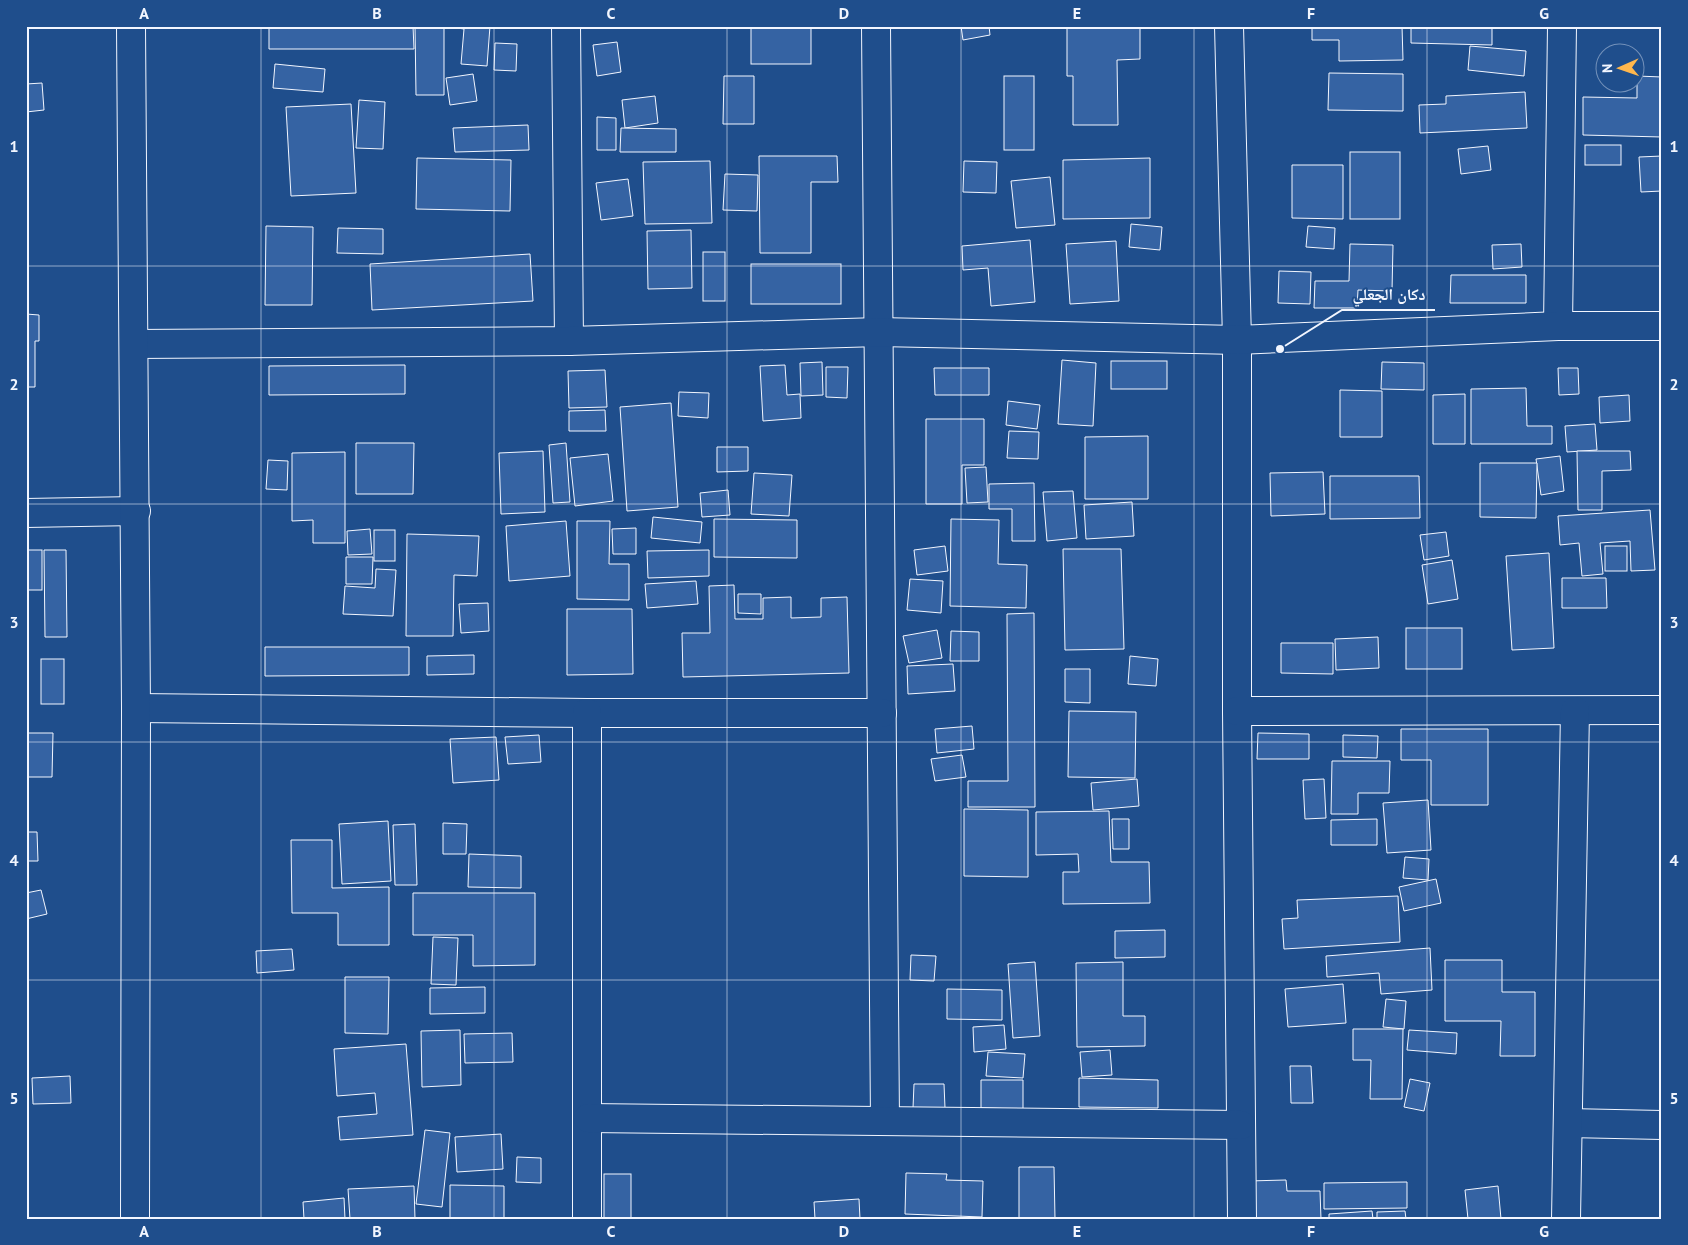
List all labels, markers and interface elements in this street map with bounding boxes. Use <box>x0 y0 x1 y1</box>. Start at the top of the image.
text: A <box>139 3 149 23</box>
text: B <box>372 3 382 23</box>
text: C <box>607 3 616 23</box>
text: D <box>839 3 849 23</box>
text: E <box>1073 3 1081 23</box>
text: F <box>1307 3 1315 23</box>
text: G <box>1539 3 1549 23</box>
north arrow <box>1596 42 1646 92</box>
text: N <box>1598 64 1616 73</box>
text: 1 <box>9 136 19 156</box>
text: 1 <box>1669 136 1679 156</box>
callout: دكان الجعلي <box>1342 279 1435 310</box>
text: دكان الجعلي <box>1352 284 1426 307</box>
text: 2 <box>9 374 19 394</box>
text: 2 <box>1669 374 1679 394</box>
text: 3 <box>9 612 19 632</box>
text: 3 <box>1669 612 1679 632</box>
text: 4 <box>9 850 19 870</box>
text: 4 <box>1669 850 1679 870</box>
text: 5 <box>9 1088 19 1108</box>
text: 5 <box>1669 1088 1679 1108</box>
text: A <box>139 1221 149 1241</box>
text: B <box>372 1221 382 1241</box>
text: C <box>607 1221 616 1241</box>
text: D <box>839 1221 849 1241</box>
text: E <box>1073 1221 1081 1241</box>
text: F <box>1307 1221 1315 1241</box>
text: G <box>1539 1221 1549 1241</box>

